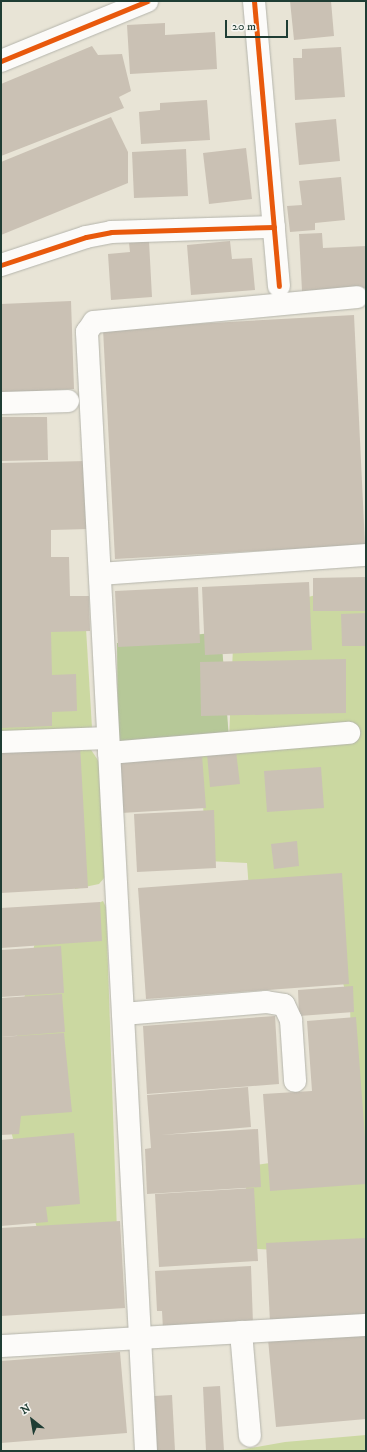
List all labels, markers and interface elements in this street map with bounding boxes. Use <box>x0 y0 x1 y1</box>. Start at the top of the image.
scale bar <box>227 12 290 38</box>
text: 20 m <box>232 19 256 34</box>
north arrow <box>12 1400 52 1440</box>
text: N <box>18 1401 33 1418</box>

